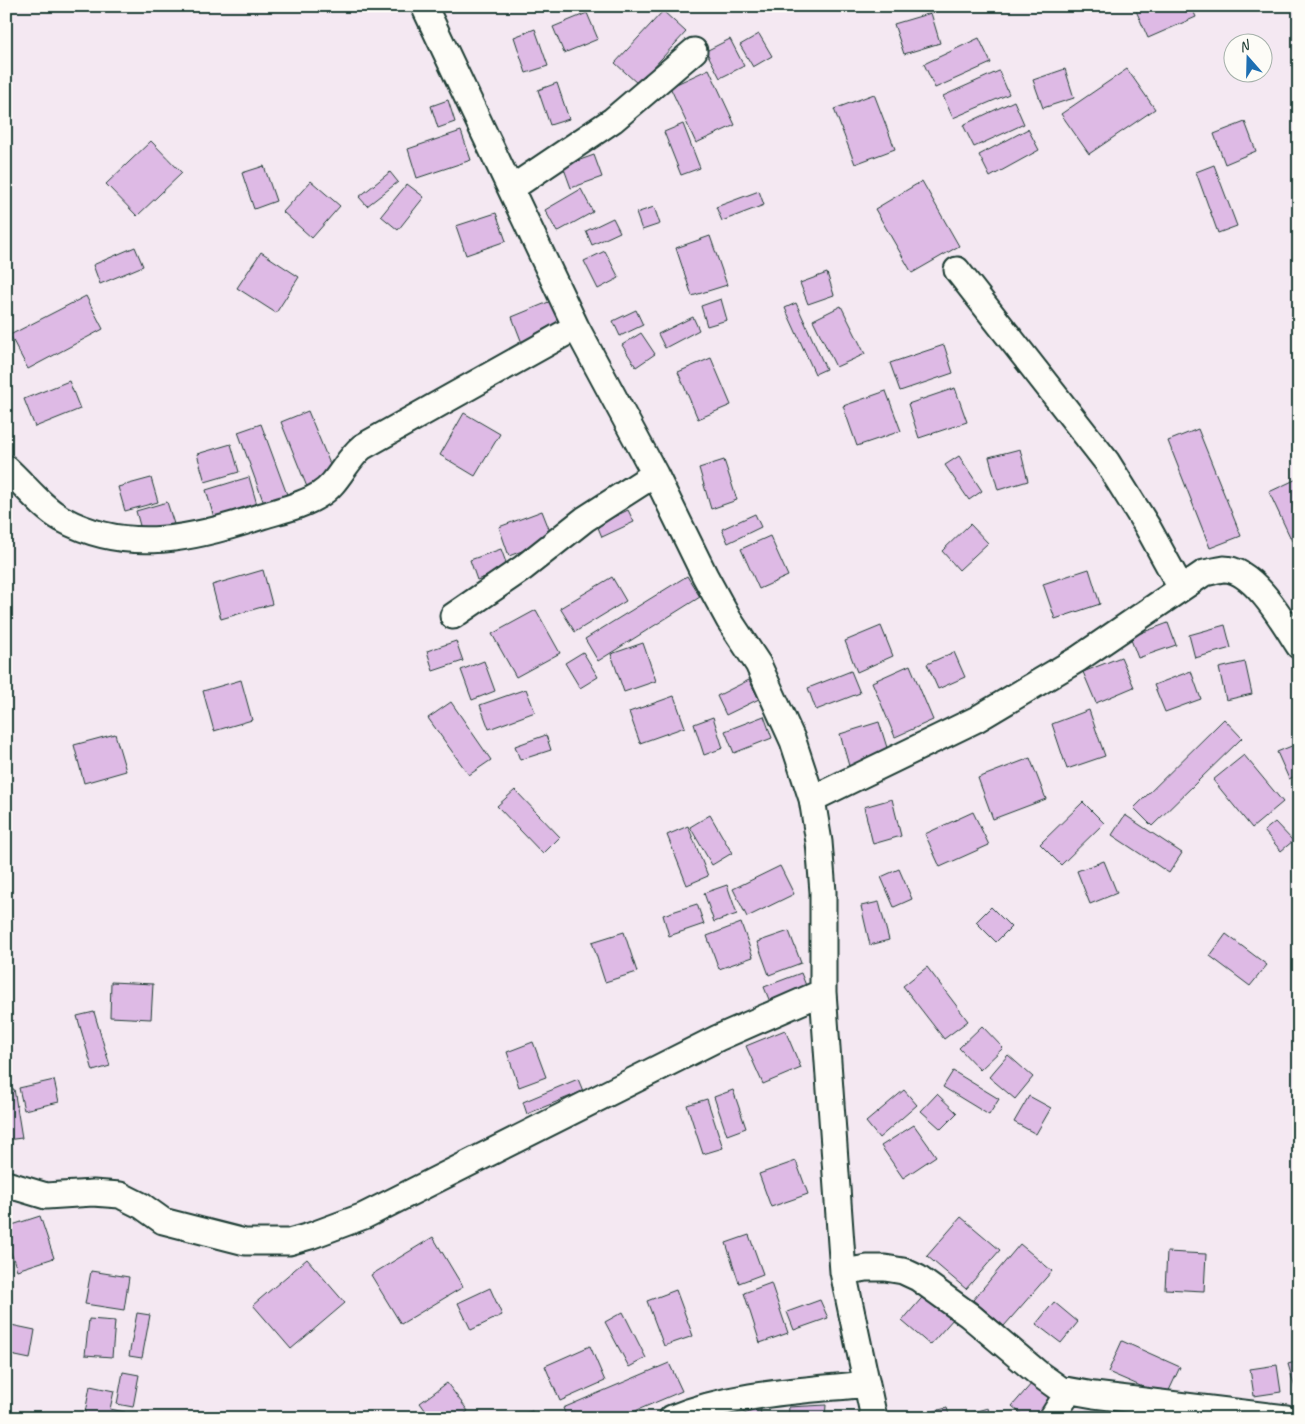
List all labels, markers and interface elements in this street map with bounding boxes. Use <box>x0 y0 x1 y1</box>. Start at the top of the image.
north arrow <box>1222 32 1272 82</box>
text: N <box>1237 36 1253 56</box>

